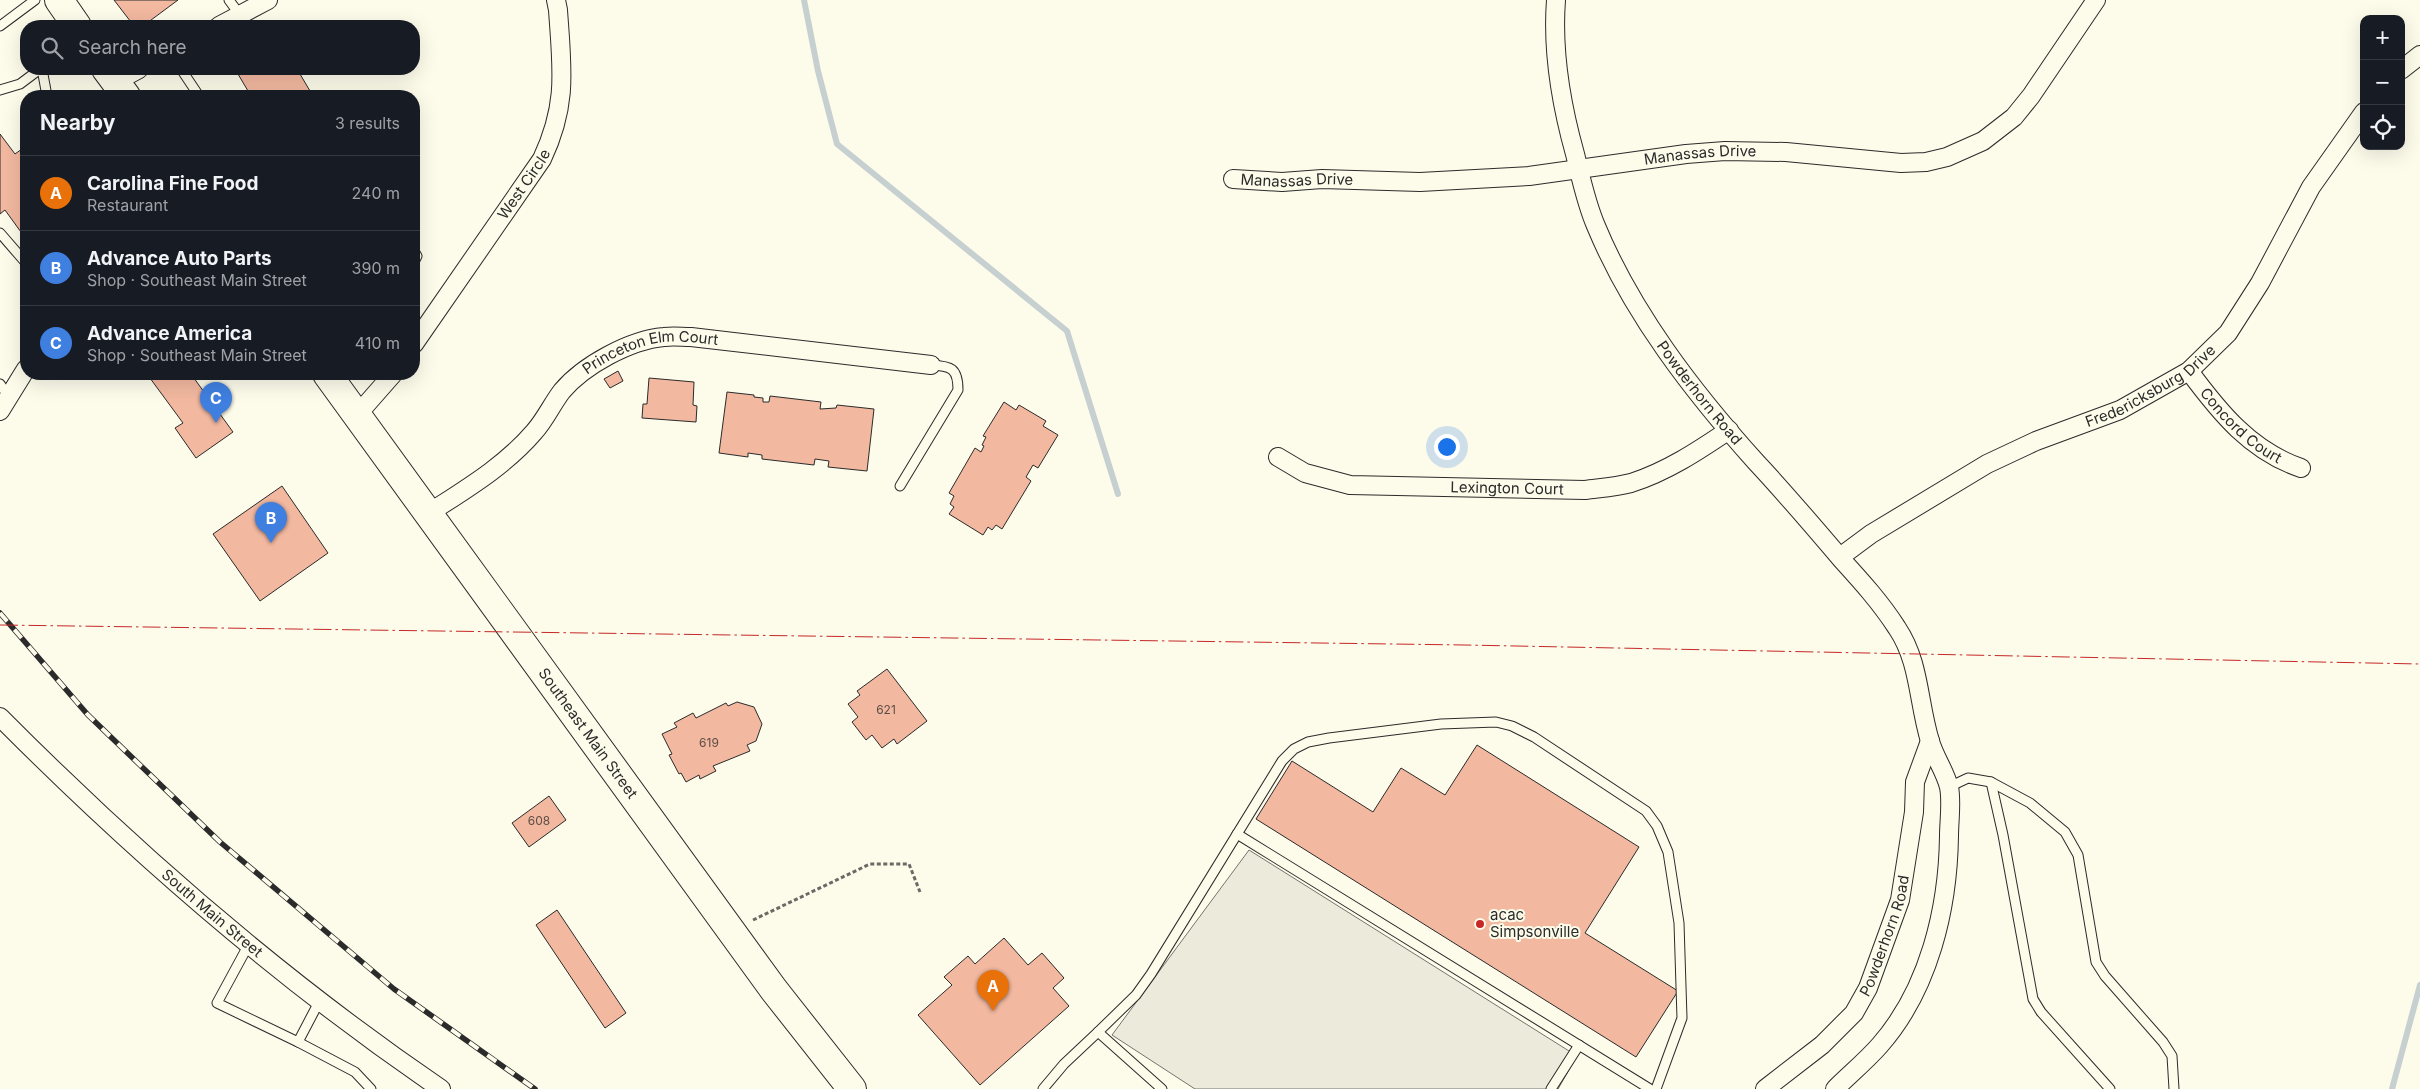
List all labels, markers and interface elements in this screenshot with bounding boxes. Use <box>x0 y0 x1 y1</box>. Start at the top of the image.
map controls <box>2360 15 2405 150</box>
button: + <box>2360 15 2405 60</box>
search box <box>20 20 420 75</box>
icon: search <box>38 34 66 62</box>
text: Search here <box>78 36 187 59</box>
button: − <box>2360 60 2405 105</box>
button: locate <box>2360 105 2405 150</box>
text: Nearby <box>40 110 115 135</box>
text: 3 results <box>335 113 400 133</box>
street label: Manassas Drive <box>1643 141 1757 169</box>
street label: West Circle <box>493 146 554 223</box>
street label: Manassas Drive <box>1240 169 1354 191</box>
text: Carolina Fine Food <box>87 172 259 195</box>
text: A <box>50 183 62 203</box>
text: 240 m <box>352 183 400 203</box>
text: Restaurant <box>87 195 168 215</box>
text: Advance Auto Parts <box>87 247 272 270</box>
text: B <box>51 258 61 278</box>
text: 390 m <box>352 258 400 278</box>
text: Shop · Southeast Main Street <box>87 270 307 290</box>
text: Advance America <box>87 322 252 345</box>
street label: Princeton Elm Court <box>578 326 719 378</box>
text: C <box>50 333 62 353</box>
text: 410 m <box>355 333 400 353</box>
street label: Powderhorn Road <box>1653 337 1746 448</box>
street label: Fredericksburg Drive <box>2083 340 2219 431</box>
text: Shop · Southeast Main Street <box>87 345 307 365</box>
pin: C <box>200 382 232 423</box>
street label: Concord Court <box>2196 384 2285 467</box>
your location <box>1434 434 1460 460</box>
street label: Lexington Court <box>1450 477 1564 499</box>
pin: B <box>255 502 287 543</box>
street label: Southeast Main Street <box>534 664 642 802</box>
house number: 621 <box>876 702 896 717</box>
house number: 619 <box>699 735 719 750</box>
house number: 608 <box>528 813 550 828</box>
street label: South Main Street <box>158 865 267 961</box>
street label: Powderhorn Road <box>1855 874 1913 1000</box>
place label: acac Simpsonville <box>1490 905 1579 941</box>
marker: acac Simpsonville <box>1474 918 1486 930</box>
pin: A <box>977 970 1009 1011</box>

